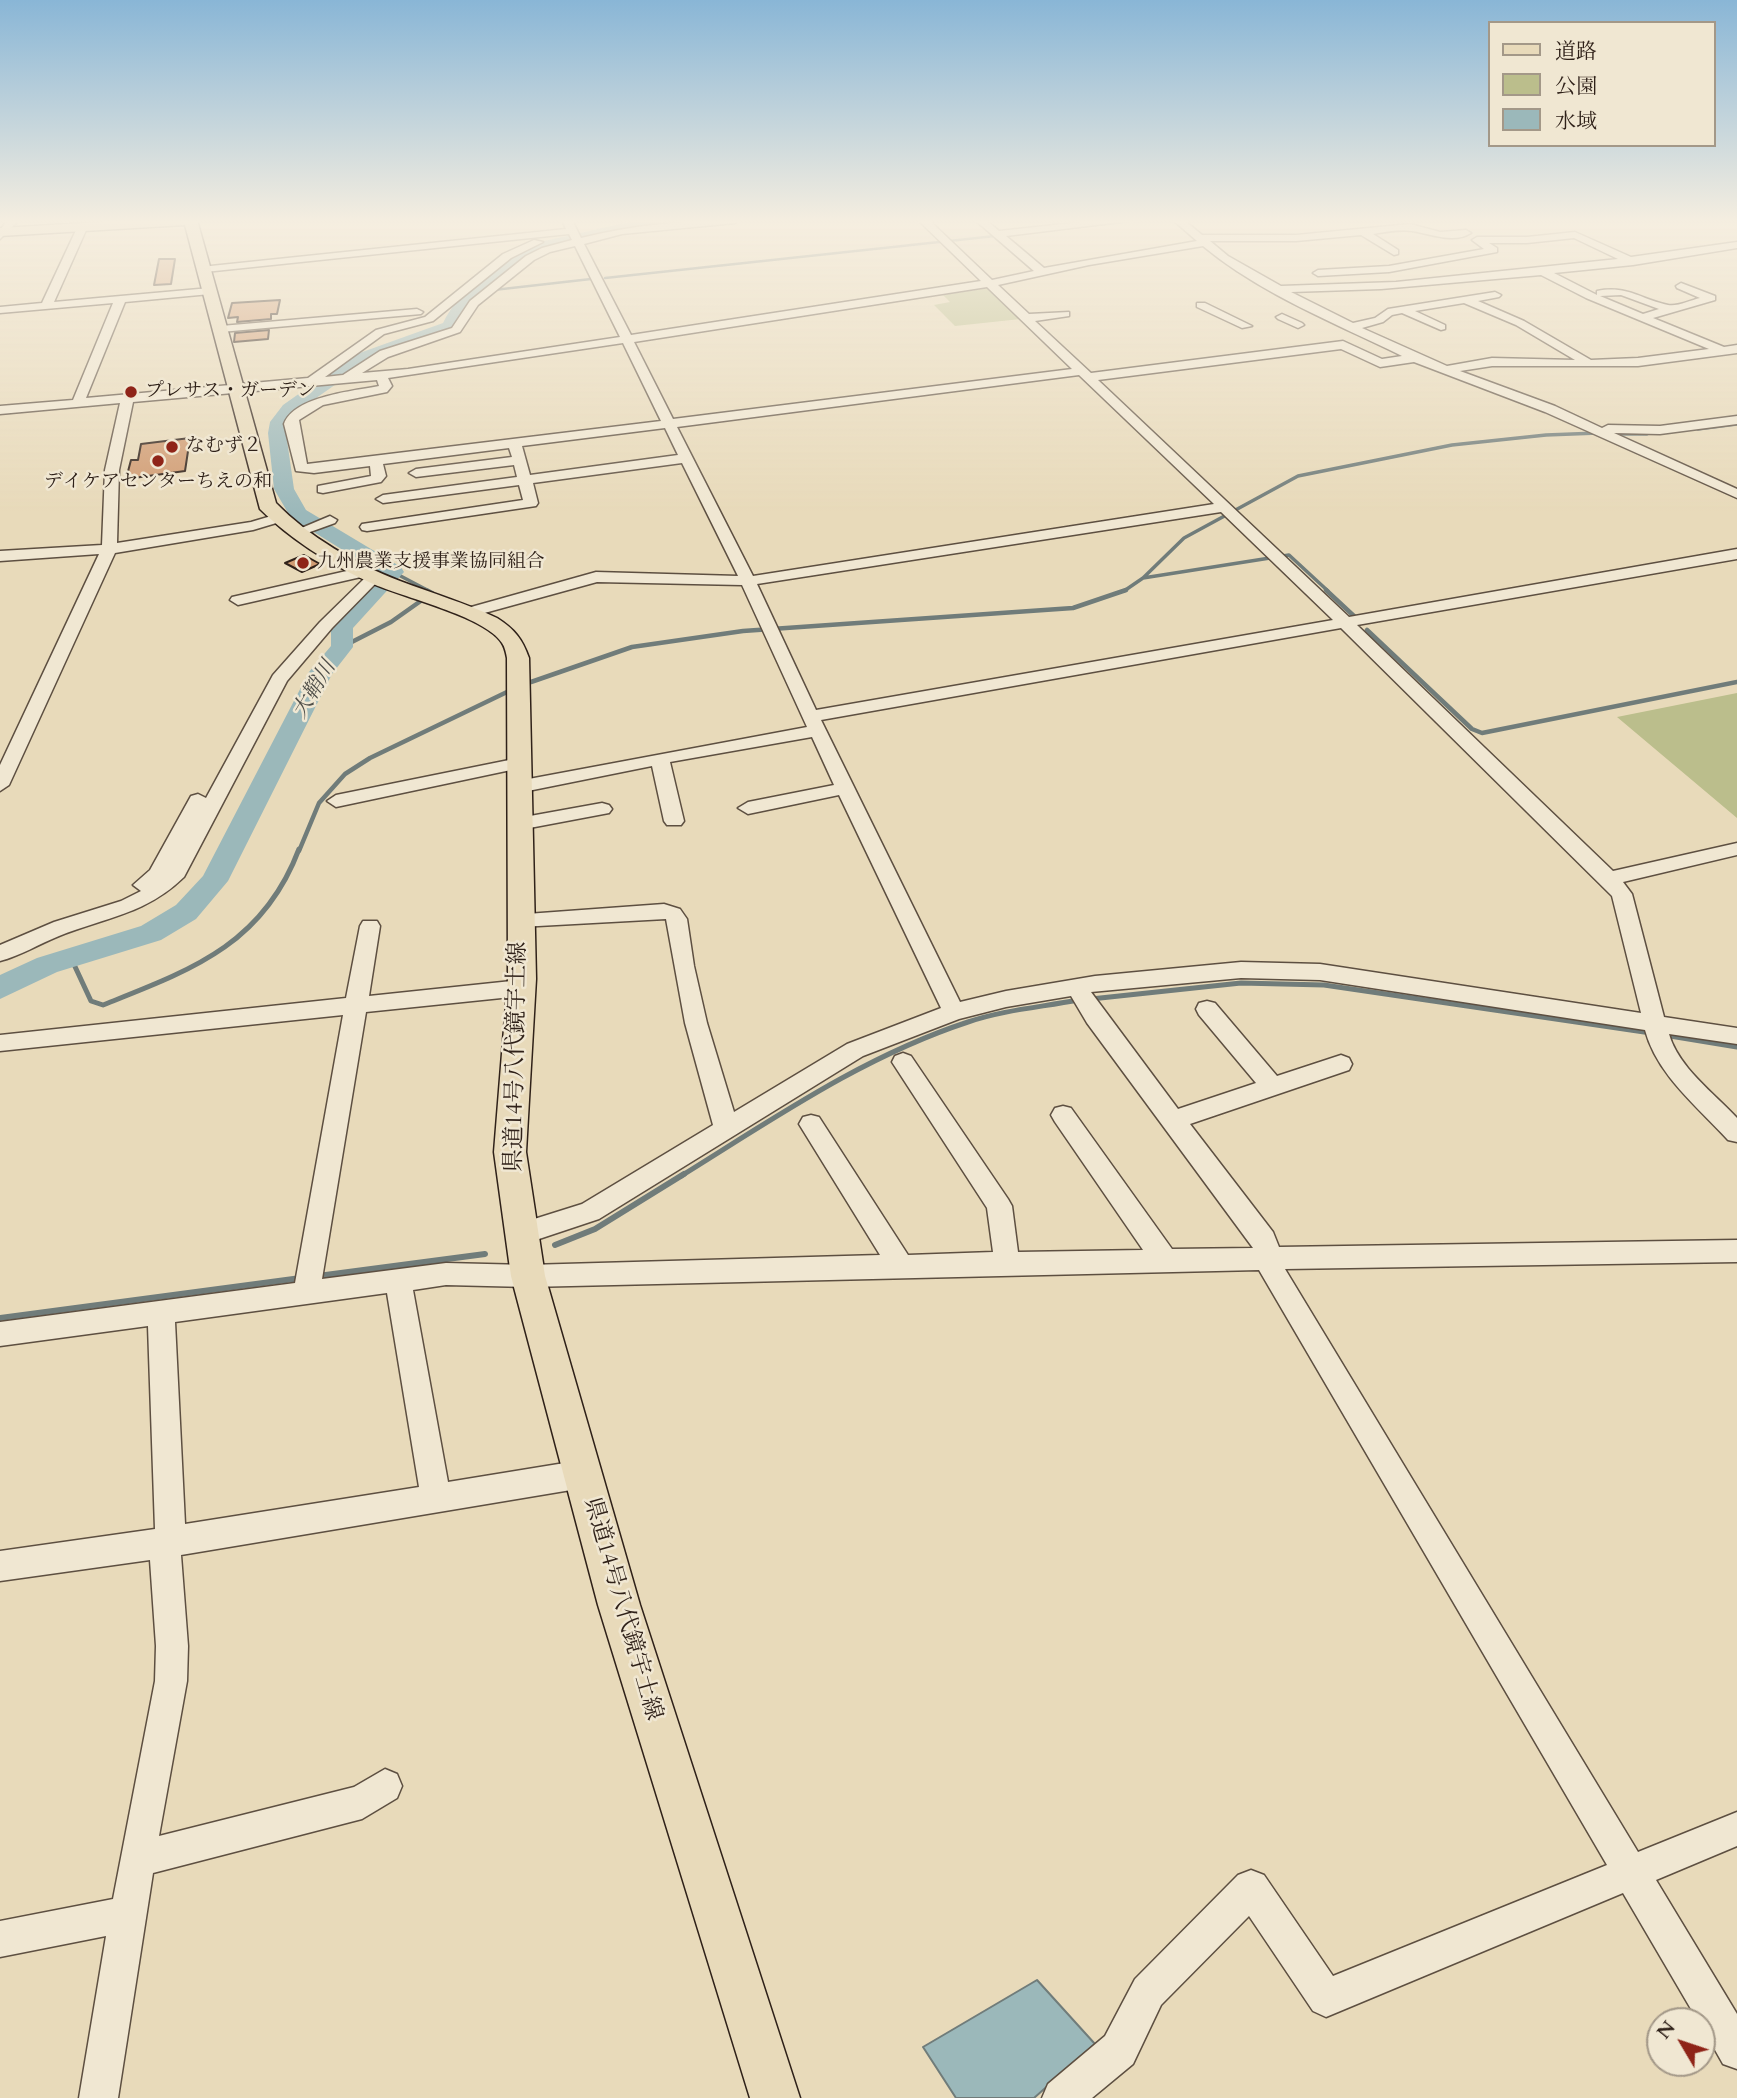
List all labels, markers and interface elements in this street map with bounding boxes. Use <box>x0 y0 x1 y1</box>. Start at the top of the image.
legend <box>1488 21 1716 147</box>
text: 道路 <box>1555 37 1597 66</box>
text: 公園 <box>1555 72 1597 101</box>
text: 水域 <box>1555 107 1597 136</box>
place label: プレサス・ガーデン <box>145 381 316 403</box>
marker: プレサス・ガーデン <box>123 384 139 400</box>
place label: なむず２ <box>186 436 262 458</box>
marker: なむず２ <box>164 439 180 455</box>
marker: デイケアセンターちえの和 <box>150 453 166 469</box>
place label: デイケアセンターちえの和 <box>44 472 272 494</box>
place label: 九州農業支援事業協同組合 <box>317 552 545 574</box>
marker: 九州農業支援事業協同組合 <box>295 555 311 571</box>
water label: 大鞘川 <box>288 657 342 723</box>
street label: 県道14号八代鏡宇土線 <box>501 941 533 1173</box>
street label: 県道14号八代鏡宇土線 <box>577 1494 667 1724</box>
north arrow <box>1646 2007 1716 2077</box>
text: N <box>1651 2015 1682 2045</box>

